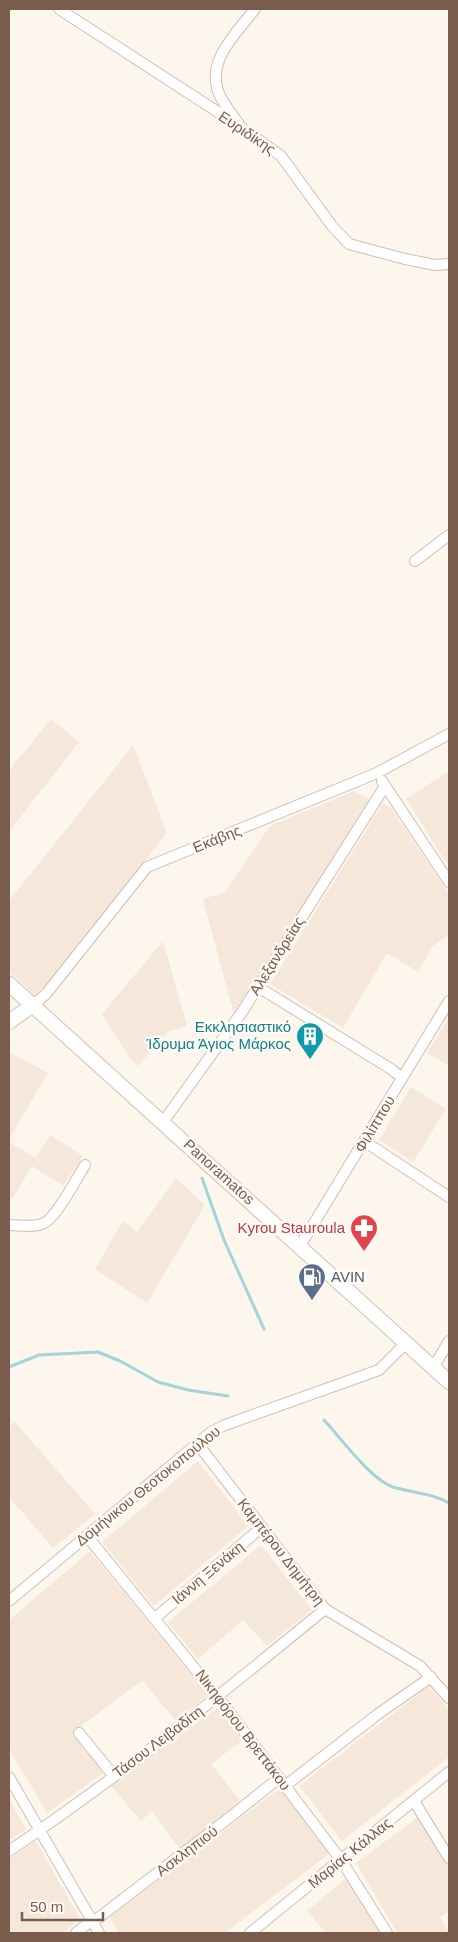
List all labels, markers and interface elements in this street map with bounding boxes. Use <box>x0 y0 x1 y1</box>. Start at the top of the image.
street label: Ευριδίκης <box>216 107 279 158</box>
street label: Εκάβης <box>190 821 243 856</box>
street label: Αλεξανδρείας <box>246 913 307 998</box>
place label: Εκκλησιαστικό Ίδρυμα Άγιος Μάρκος <box>146 1018 291 1052</box>
building icon: Εκκλησιαστικό Ίδρυμα Άγιος Μάρκος <box>295 1021 325 1060</box>
street label: Φιλίππου <box>351 1092 398 1155</box>
street label: Panoramatos <box>180 1135 258 1208</box>
pharmacy icon: Kyrou Stauroula <box>349 1213 379 1252</box>
place label: Kyrou Stauroula <box>237 1219 346 1236</box>
fuel station icon: AVIN <box>297 1262 327 1301</box>
place label: AVIN <box>331 1268 365 1285</box>
street label: Δομήνικου Θεοτοκοπούλου <box>72 1422 223 1549</box>
street label: Καμπέρου Δημήτρη <box>234 1495 328 1608</box>
street label: Ιάννη Ξενάκη <box>168 1538 247 1608</box>
street label: Νικηφόρου Βρεττάκου <box>192 1666 294 1793</box>
street label: Τάσου Λειβαδίτη <box>109 1702 206 1781</box>
street label: Μαρίας Κάλλας <box>305 1814 395 1891</box>
street label: Ασκληπιού <box>152 1822 221 1879</box>
scale bar <box>22 1890 104 1922</box>
text: 50 m <box>30 1898 63 1915</box>

